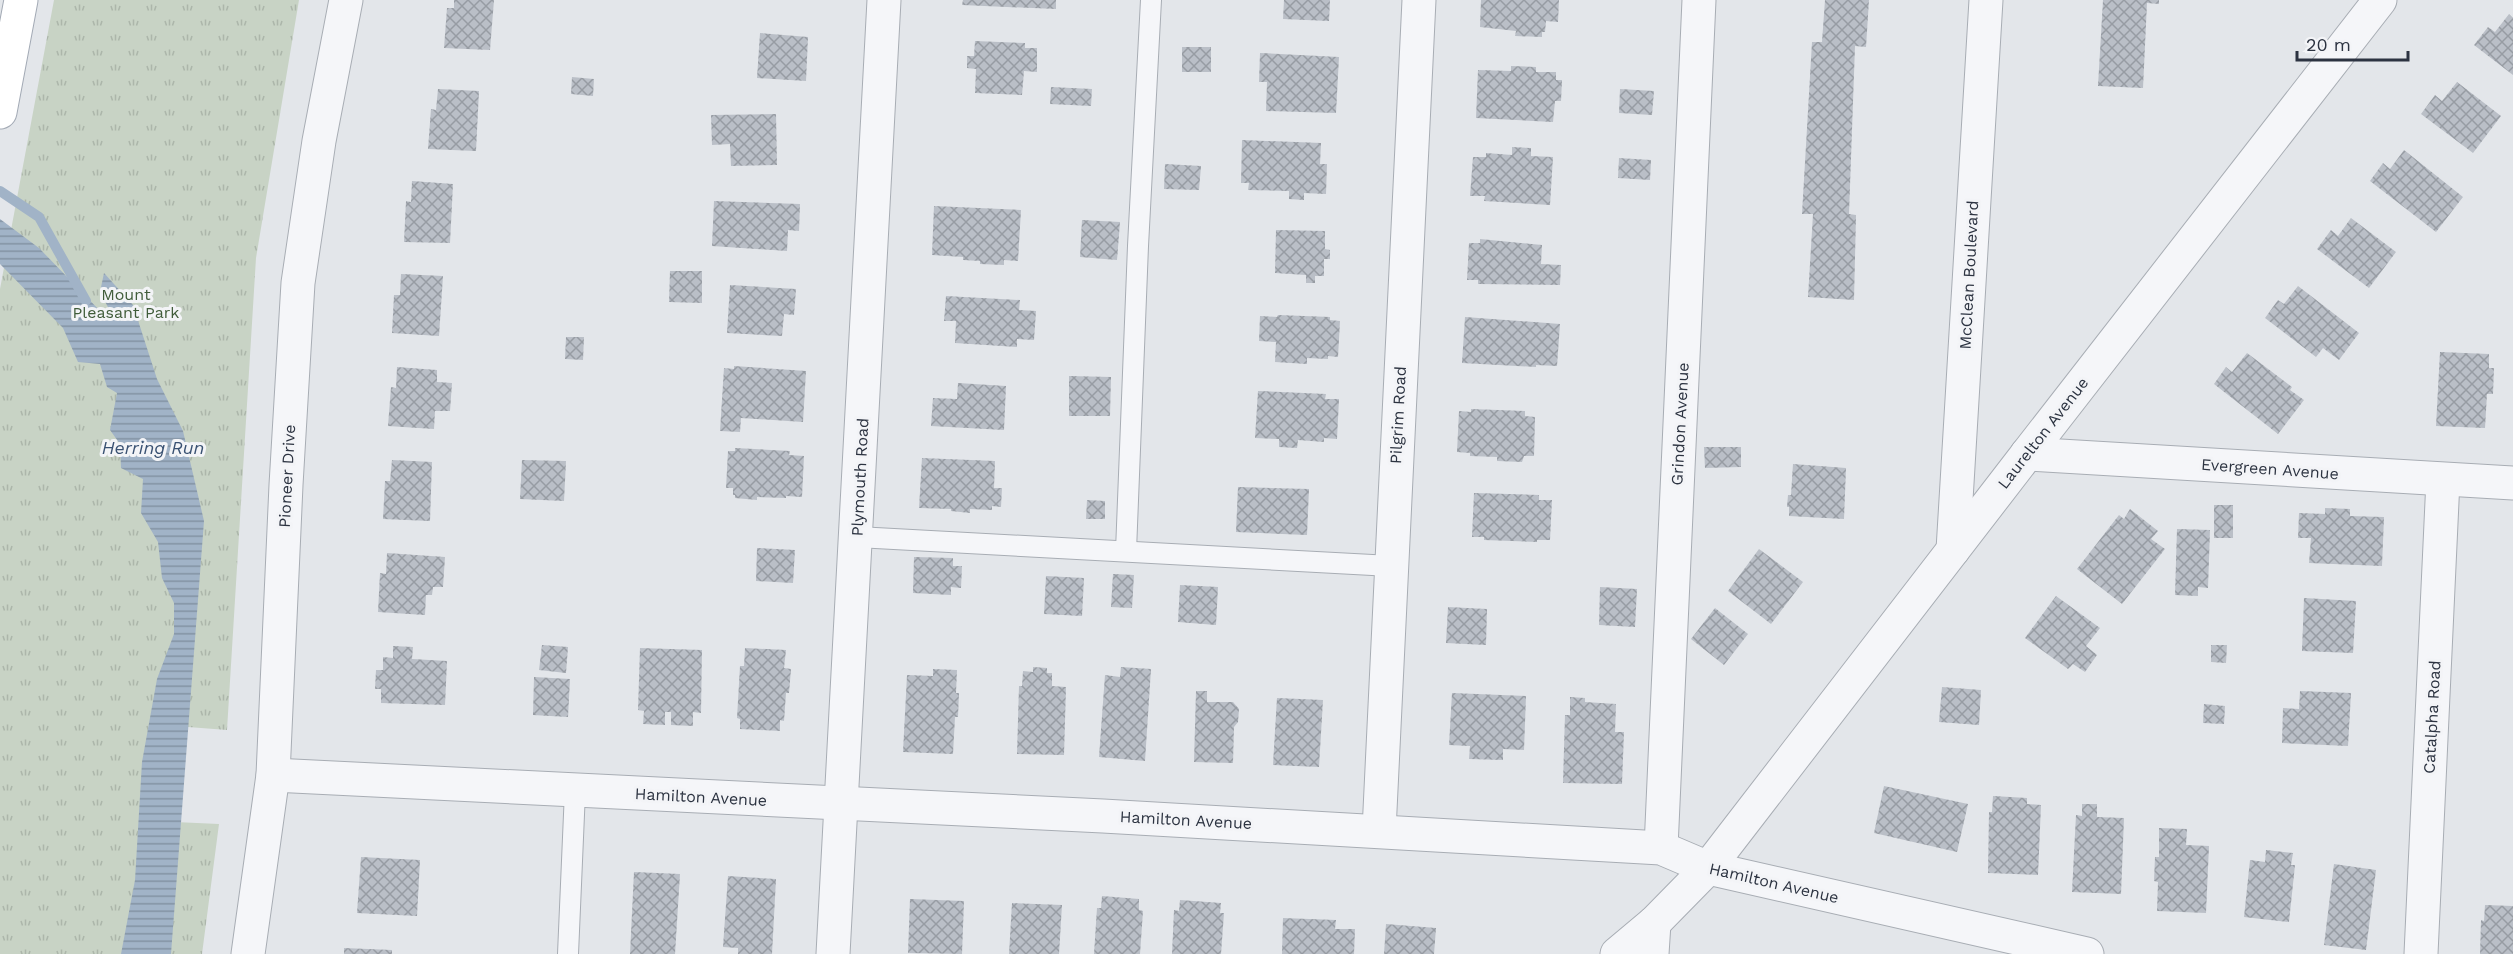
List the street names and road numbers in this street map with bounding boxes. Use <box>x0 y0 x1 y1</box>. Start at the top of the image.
street label: McClean Boulevard <box>1956 200 1982 350</box>
street label: Grindon Avenue <box>1667 362 1693 486</box>
street label: Pilgrim Road <box>1386 366 1410 464</box>
street label: Laurelton Avenue <box>1994 373 2092 493</box>
street label: Plymouth Road <box>847 417 873 537</box>
street label: Pioneer Drive <box>275 424 299 528</box>
street label: Evergreen Avenue <box>2201 455 2339 483</box>
street label: Catalpha Road <box>2420 660 2444 774</box>
street label: Hamilton Avenue <box>634 784 768 810</box>
street label: Hamilton Avenue <box>1119 807 1253 833</box>
street label: Hamilton Avenue <box>1707 859 1841 907</box>

